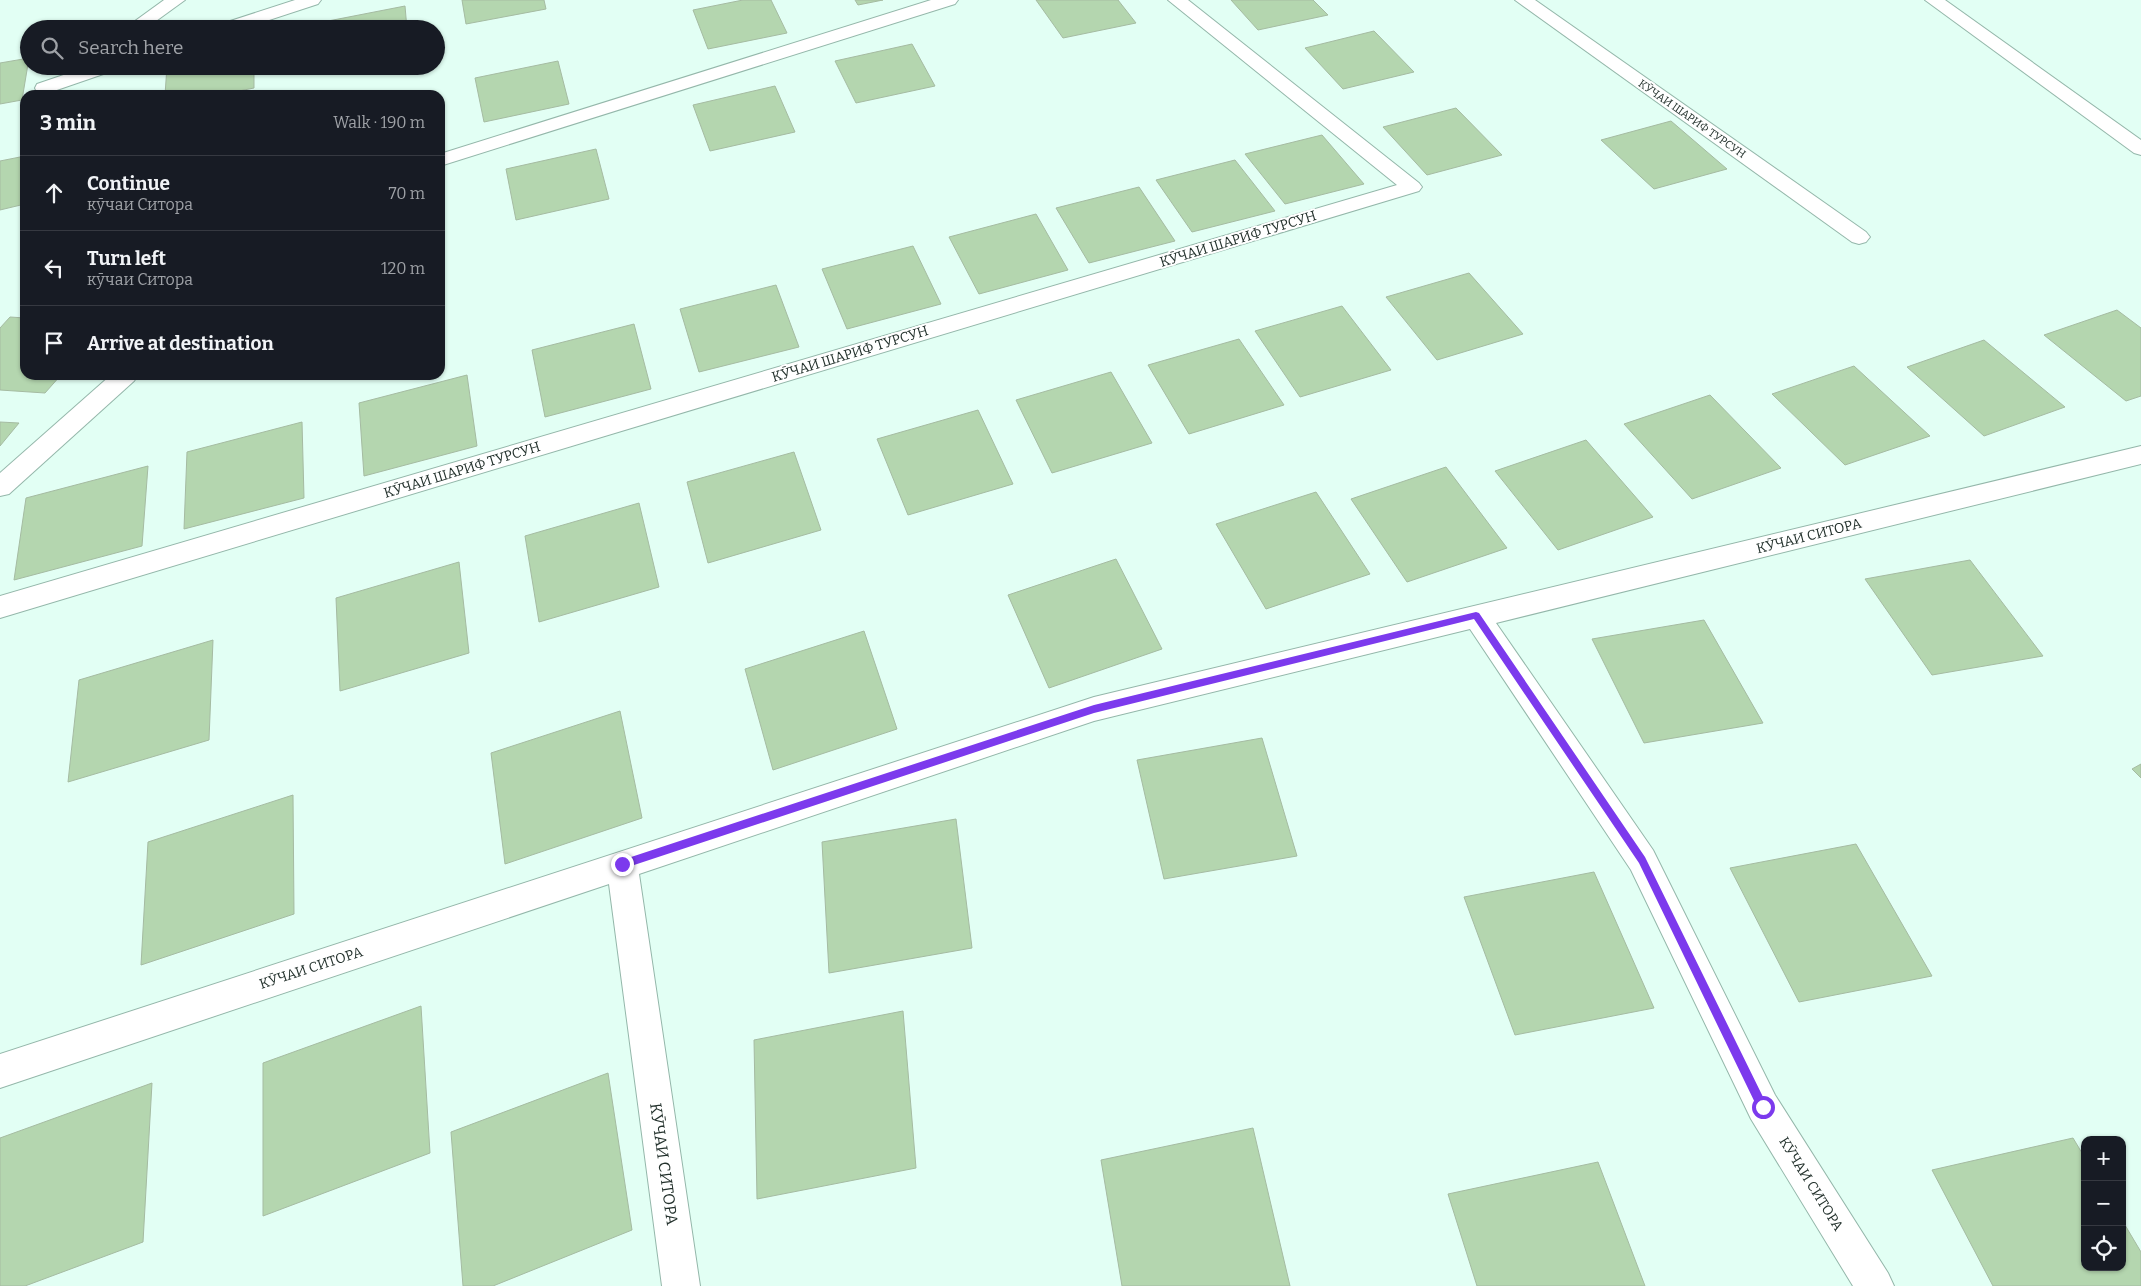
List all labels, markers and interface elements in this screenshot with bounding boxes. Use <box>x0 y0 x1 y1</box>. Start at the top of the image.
search box <box>20 20 445 75</box>
icon: search <box>38 34 66 62</box>
text: Search here <box>78 36 183 59</box>
street label: КӮЧАИ ШАРИФ ТУРСУН <box>1636 77 1748 161</box>
text: 3 min <box>40 110 96 136</box>
text: Walk · 190 m <box>333 113 425 132</box>
text: Continue <box>87 172 170 195</box>
icon: ahead <box>40 179 68 207</box>
text: 70 m <box>389 184 425 203</box>
text: кӯчаи Ситора <box>87 195 193 214</box>
street label: КӮЧАИ ШАРИФ ТУРСУН <box>1158 207 1318 271</box>
text: Turn left <box>87 247 166 270</box>
icon: left <box>40 254 68 282</box>
text: 120 m <box>381 259 425 278</box>
text: кӯчаи Ситора <box>87 270 193 289</box>
street label: КӮЧАИ ШАРИФ ТУРСУН <box>770 322 930 386</box>
icon: arrive <box>40 329 68 357</box>
text: Arrive at destination <box>87 332 274 355</box>
street label: КӮЧАИ ШАРИФ ТУРСУН <box>382 438 542 502</box>
street label: КӮЧАИ СИТОРА <box>1755 515 1863 557</box>
route end <box>611 853 634 876</box>
street label: КӮЧАИ СИТОРА <box>257 943 365 993</box>
route start <box>1752 1096 1775 1119</box>
street label: КӮЧАИ СИТОРА <box>646 1102 682 1227</box>
street label: КӮЧАИ СИТОРА <box>1775 1134 1847 1234</box>
map controls <box>2081 1136 2126 1271</box>
button: + <box>2081 1136 2126 1181</box>
button: − <box>2081 1181 2126 1226</box>
button: locate <box>2081 1226 2126 1271</box>

